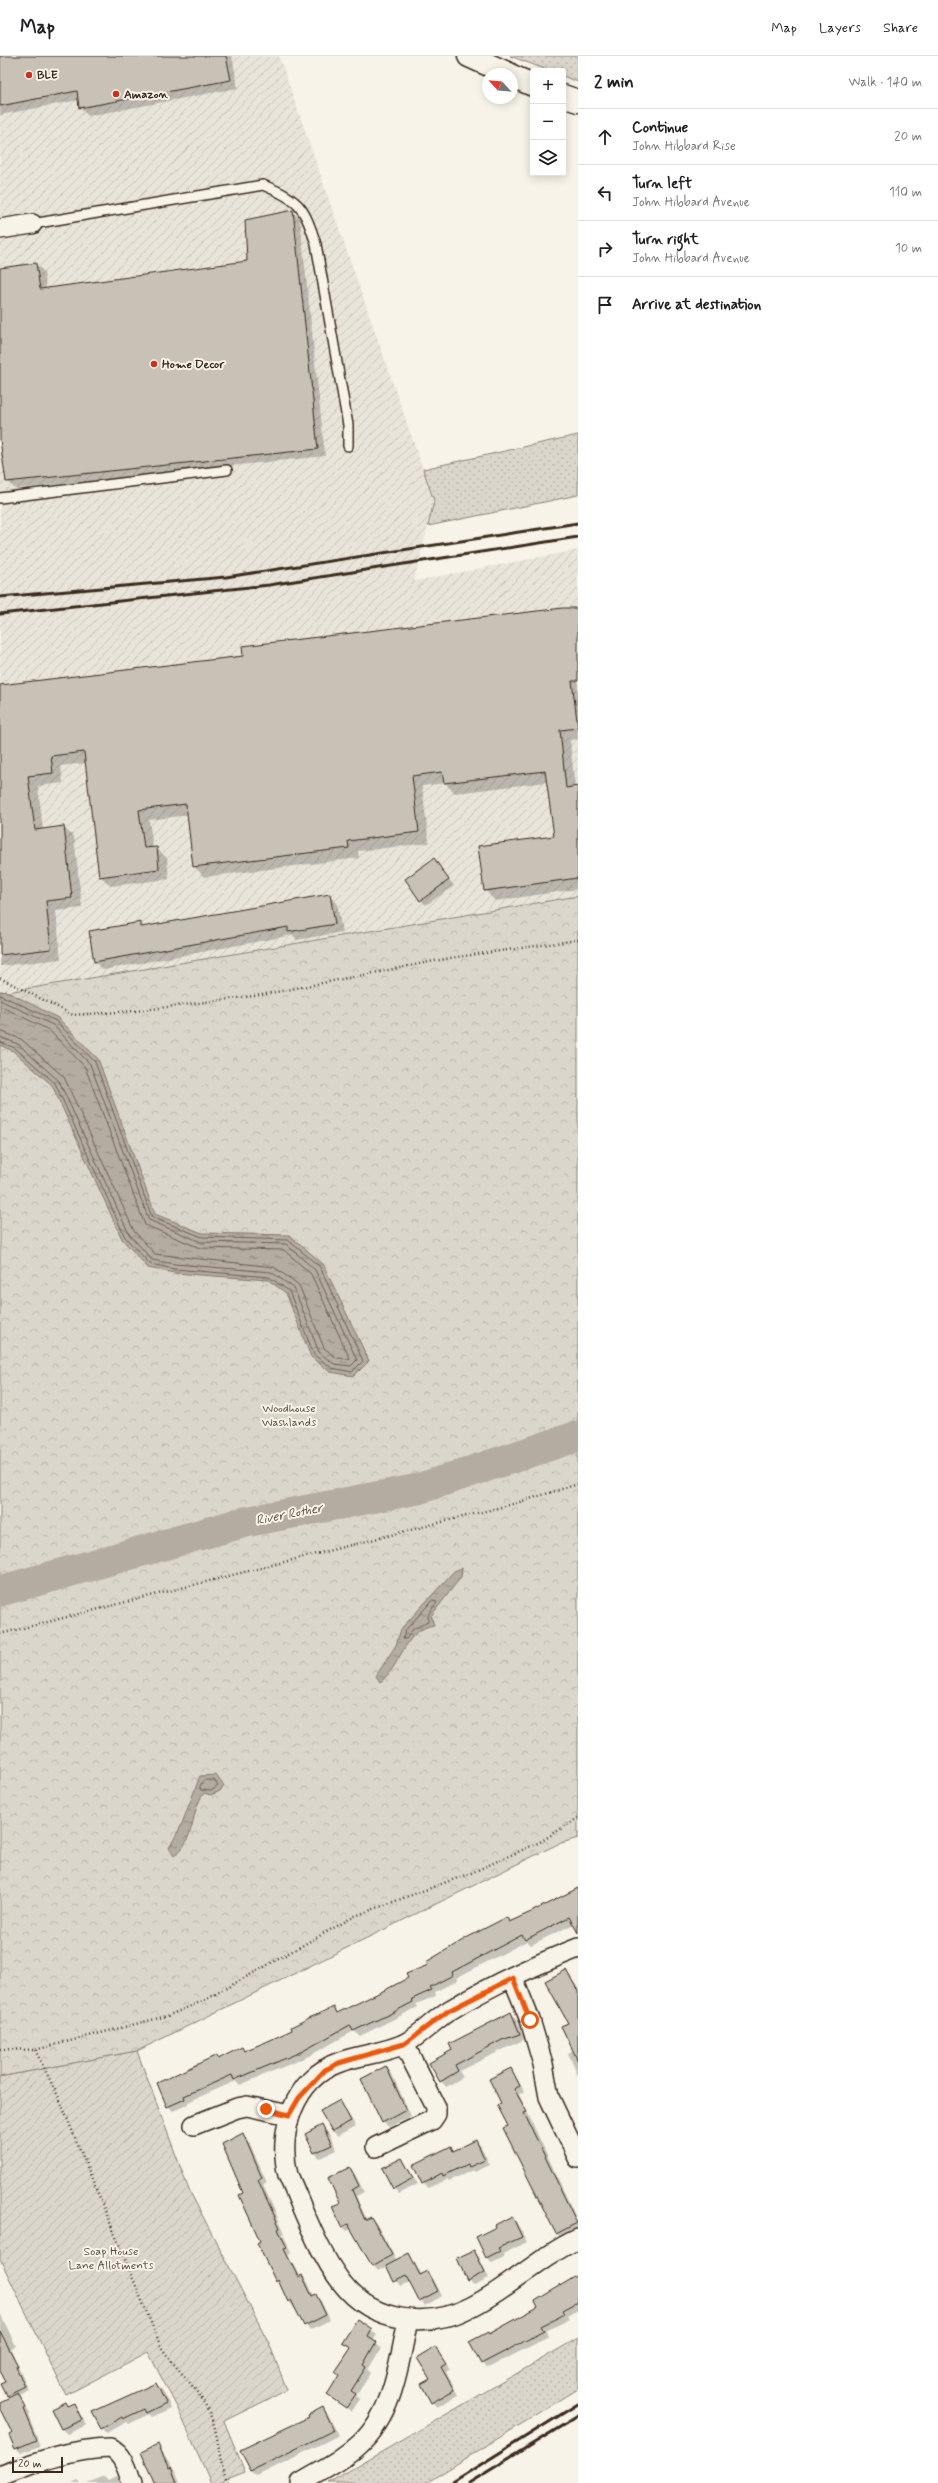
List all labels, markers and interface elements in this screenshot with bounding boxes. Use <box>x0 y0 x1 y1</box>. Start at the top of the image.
text: Map <box>20 15 55 40</box>
text: Map <box>771 19 797 37</box>
text: Layers <box>819 19 861 37</box>
text: Share <box>883 19 918 37</box>
place label: BLE <box>37 68 58 84</box>
north arrow <box>482 68 518 104</box>
map controls <box>530 68 566 176</box>
button: + <box>530 68 566 104</box>
marker: BLE <box>24 70 34 80</box>
text: 2 min <box>594 71 634 93</box>
text: Walk · 140 m <box>849 74 922 91</box>
place label: Amazon <box>124 87 168 103</box>
marker: Amazon <box>111 89 121 99</box>
button: − <box>530 104 566 140</box>
text: Continue <box>632 118 688 138</box>
icon: ahead <box>594 126 616 148</box>
text: 20 m <box>894 128 922 145</box>
text: John Hibbard Rise <box>632 138 736 155</box>
button: layers <box>530 140 566 176</box>
text: Turn left <box>632 174 692 194</box>
icon: left <box>594 182 616 204</box>
text: 110 m <box>889 184 922 201</box>
text: John Hibbard Avenue <box>632 194 750 211</box>
text: Turn right <box>632 230 699 250</box>
icon: right <box>594 238 616 260</box>
text: 10 m <box>895 240 922 257</box>
text: John Hibbard Avenue <box>632 250 750 267</box>
icon: arrive <box>594 294 616 316</box>
text: Arrive at destination <box>632 295 761 315</box>
place label: Home Decor <box>162 357 225 373</box>
marker: Home Decor <box>149 359 159 369</box>
park label: Woodhouse Washlands <box>262 1401 317 1431</box>
water label: River Rother <box>254 1499 326 1529</box>
route start <box>521 2011 539 2029</box>
route end <box>257 2100 275 2118</box>
park label: Soap House Lane Allotments <box>69 2244 154 2274</box>
scale bar <box>12 2455 63 2474</box>
text: 20 m <box>18 2457 41 2471</box>

